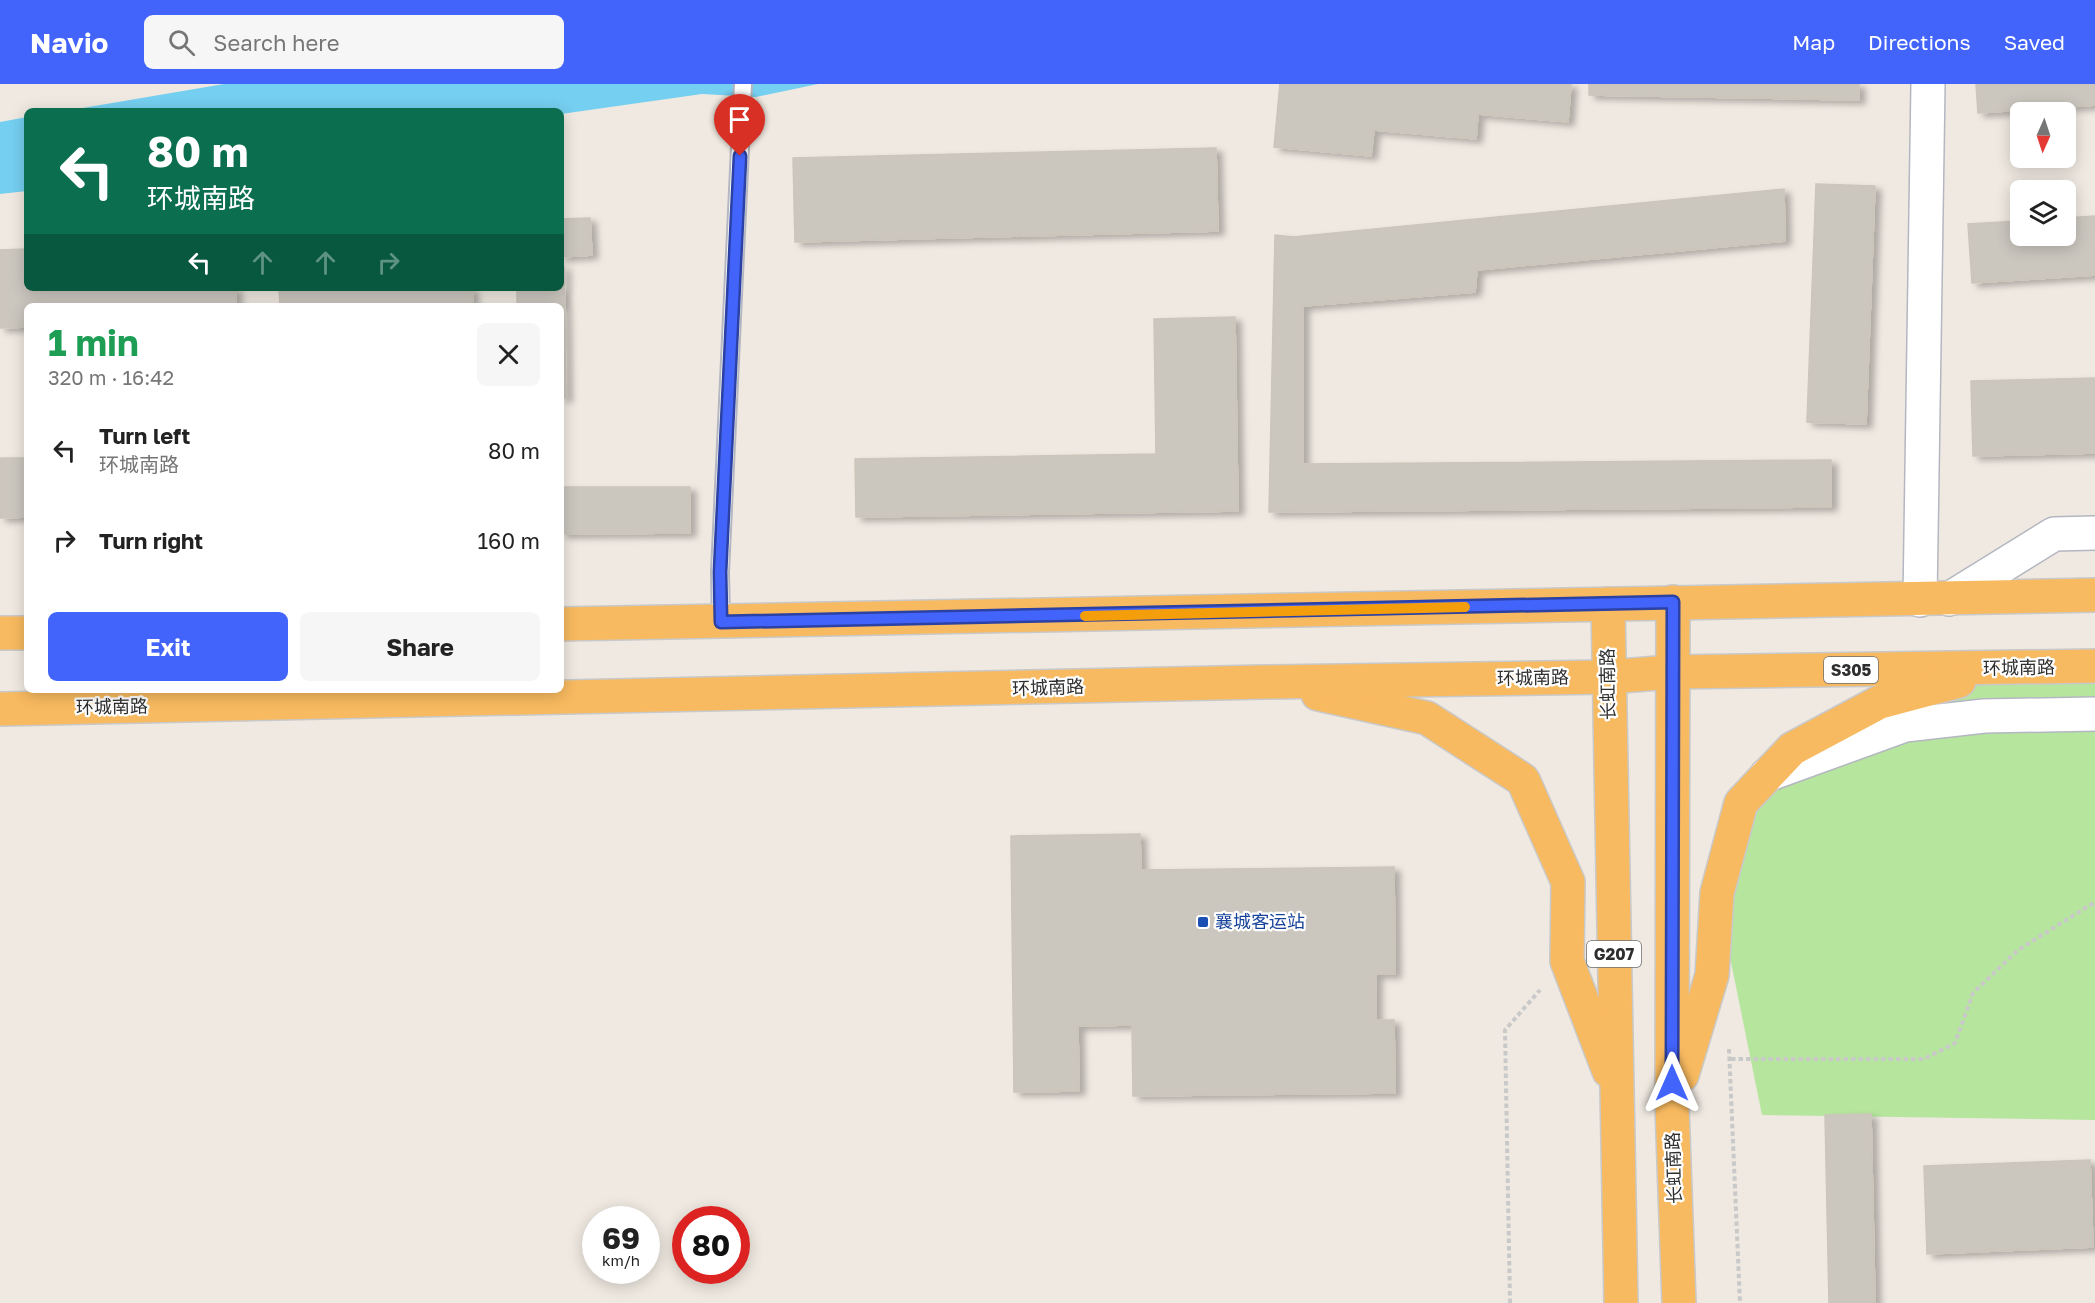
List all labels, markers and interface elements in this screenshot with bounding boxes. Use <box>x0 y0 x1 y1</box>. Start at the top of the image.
search box <box>144 15 564 69</box>
text: Navio <box>30 26 108 59</box>
icon: search <box>165 26 198 59</box>
text: Search here <box>213 29 339 56</box>
text: Map <box>1792 29 1835 55</box>
text: Directions <box>1868 29 1971 55</box>
text: Saved <box>2004 29 2065 55</box>
pin <box>714 94 765 156</box>
north arrow <box>2010 102 2076 168</box>
map controls <box>2010 102 2076 246</box>
icon: arrive <box>723 103 756 136</box>
text: 80 m <box>147 126 248 176</box>
icon: left <box>48 132 126 210</box>
button: layers <box>2010 180 2076 246</box>
text: 环城南路 <box>147 182 255 214</box>
icon: left <box>183 246 216 279</box>
icon: ahead <box>246 246 279 279</box>
icon: ahead <box>309 246 342 279</box>
icon: right <box>372 246 405 279</box>
text: 1 min <box>48 321 139 364</box>
button: close <box>477 323 540 386</box>
text: 320 m · 16:42 <box>48 365 174 389</box>
text: Turn left <box>99 422 190 449</box>
icon: left <box>48 434 81 467</box>
text: 80 m <box>488 437 540 464</box>
text: 环城南路 <box>99 452 179 476</box>
icon: right <box>48 524 81 557</box>
text: Turn right <box>99 527 203 554</box>
text: 160 m <box>477 527 540 554</box>
button: Exit <box>48 612 288 681</box>
button: Share <box>300 612 540 681</box>
street label: 长虹南路 <box>1595 648 1619 720</box>
street label: 环城南路 <box>1983 655 2055 679</box>
road number: S305 <box>1824 657 1878 683</box>
street label: 环城南路 <box>1497 665 1569 689</box>
street label: 环城南路 <box>1012 675 1084 699</box>
street label: 环城南路 <box>76 694 148 718</box>
place label: 襄城客运站 <box>1215 910 1305 932</box>
marker: 襄城客运站 <box>1196 915 1210 929</box>
road number: G207 <box>1587 941 1641 967</box>
position arrow <box>1640 1051 1704 1115</box>
street label: 长虹南路 <box>1661 1132 1685 1204</box>
speed limit sign: 80 <box>672 1206 750 1284</box>
text: 69 <box>602 1220 640 1256</box>
text: km/h <box>602 1251 640 1269</box>

